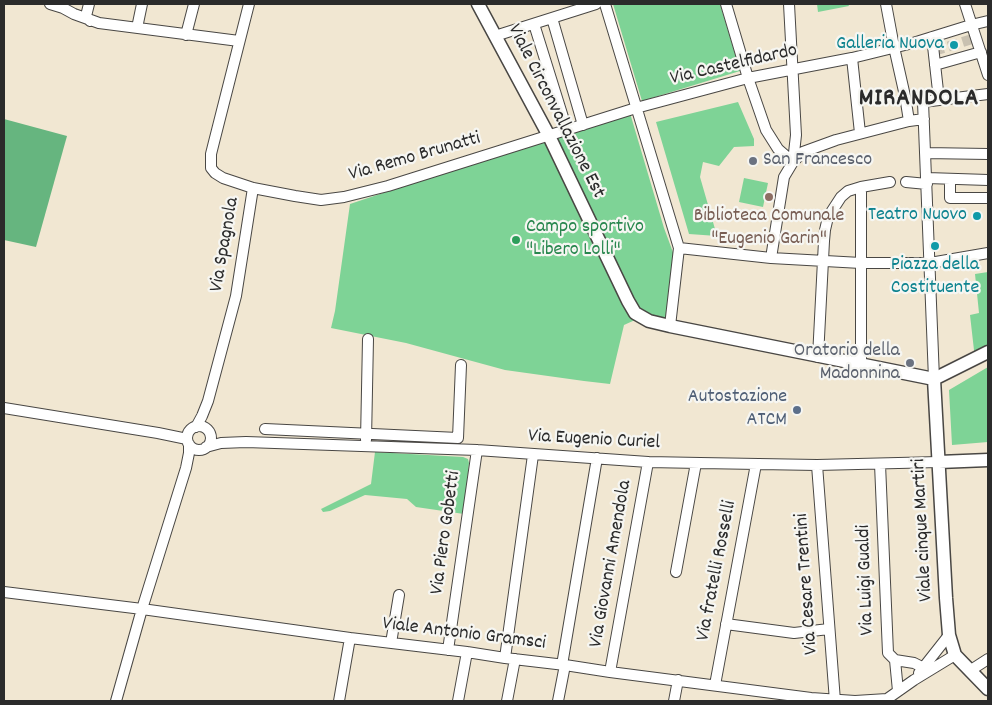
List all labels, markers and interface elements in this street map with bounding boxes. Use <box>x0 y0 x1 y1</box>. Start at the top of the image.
street label: Viale Circonvallazione Est <box>501 21 609 203</box>
place label: Galleria Nuova <box>836 33 944 57</box>
marker: Galleria Nuova <box>948 39 960 51</box>
street label: Via Castelfidardo <box>668 40 800 92</box>
district label: MIRANDOLA <box>858 86 980 116</box>
street label: Via Remo Brunatti <box>347 128 483 188</box>
place label: San Francesco <box>763 149 872 173</box>
marker: San Francesco <box>747 155 759 167</box>
marker: Biblioteca Comunale "Eugenio Garin" <box>763 191 775 203</box>
street label: Via Spagnola <box>206 196 246 294</box>
place label: Teatro Nuovo <box>868 204 967 228</box>
place label: Biblioteca Comunale "Eugenio Garin" <box>694 205 844 252</box>
marker: Teatro Nuovo <box>971 210 983 222</box>
place label: Campo sportivo "Libero Lolli" <box>526 216 644 263</box>
marker: Campo sportivo "Libero Lolli" <box>510 234 522 246</box>
marker: Piazza della Costituente <box>929 240 941 252</box>
place label: Piazza della Costituente <box>891 254 979 301</box>
place label: Oratorio della Madonnina <box>794 340 900 387</box>
marker: Oratorio della Madonnina <box>904 357 916 369</box>
place label: Autostazione ATCM <box>688 386 787 433</box>
marker: Autostazione ATCM <box>791 404 803 416</box>
street label: Via Eugenio Curiel <box>527 426 661 456</box>
street label: Viale cinque Martiri <box>908 458 940 602</box>
street label: Via Piero Gobetti <box>426 470 468 596</box>
street label: Via Giovanni Amendola <box>585 478 639 650</box>
street label: Via fratelli Rosselli <box>693 499 743 643</box>
street label: Via Cesare Trentini <box>791 512 825 656</box>
street label: Via Luigi Gualdi <box>853 524 881 636</box>
street label: Viale Antonio Gramsci <box>381 613 547 657</box>

